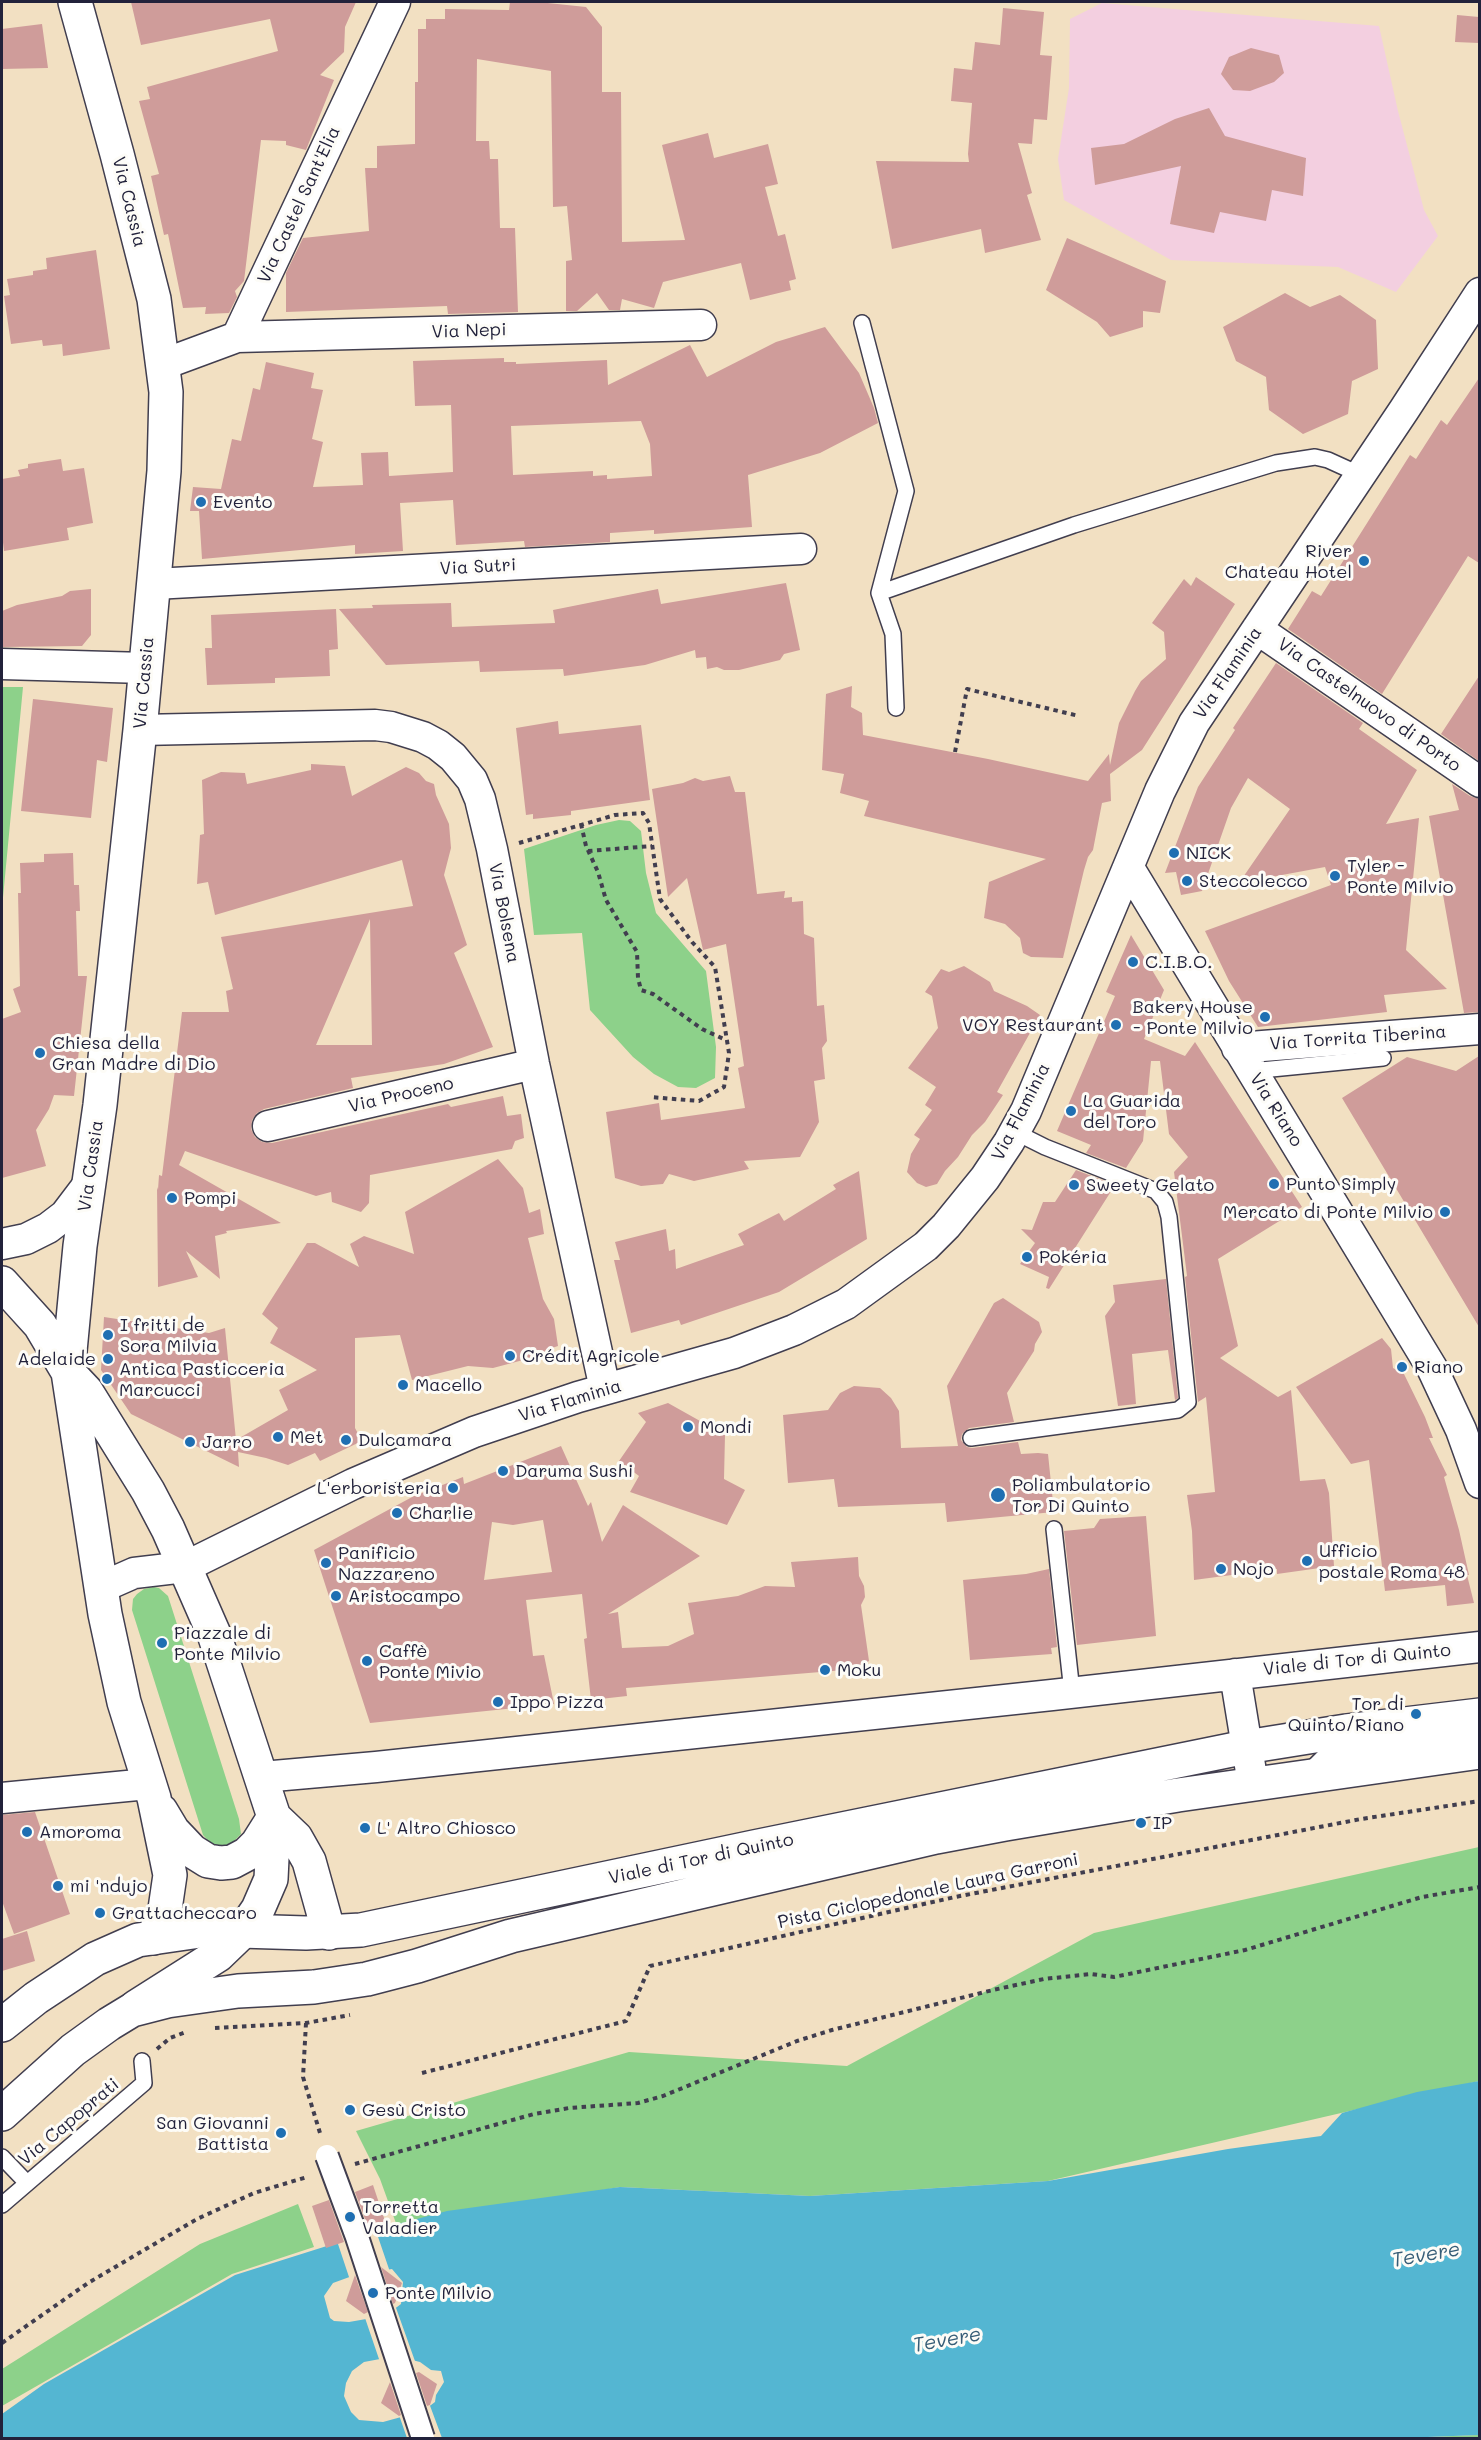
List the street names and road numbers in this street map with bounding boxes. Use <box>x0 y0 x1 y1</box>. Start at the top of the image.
street label: Via Castel Sant'Elia <box>253 123 345 287</box>
street label: Via Cassia <box>107 155 151 249</box>
street label: Via Nepi <box>431 319 507 343</box>
street label: Via Sutri <box>439 554 517 580</box>
street label: Via Flaminia <box>1189 623 1267 723</box>
street label: Via Castelnuovo di Porto <box>1273 633 1465 777</box>
street label: Via Cassia <box>129 636 159 730</box>
street label: Via Bolsena <box>484 861 524 965</box>
street label: Via Torrita Tiberina <box>1269 1021 1447 1055</box>
street label: Via Flaminia <box>987 1060 1055 1164</box>
street label: Via Riano <box>1245 1069 1307 1151</box>
street label: Via Proceno <box>346 1072 456 1118</box>
street label: Via Cassia <box>74 1119 108 1213</box>
street label: Via Flaminia <box>516 1375 624 1427</box>
street label: Viale di Tor di Quinto <box>1262 1639 1452 1681</box>
street label: Viale di Tor di Quinto <box>607 1829 795 1889</box>
street label: Pista Ciclopedonale Laura Garroni <box>776 1849 1080 1933</box>
street label: Via Capoprati <box>14 2074 124 2170</box>

